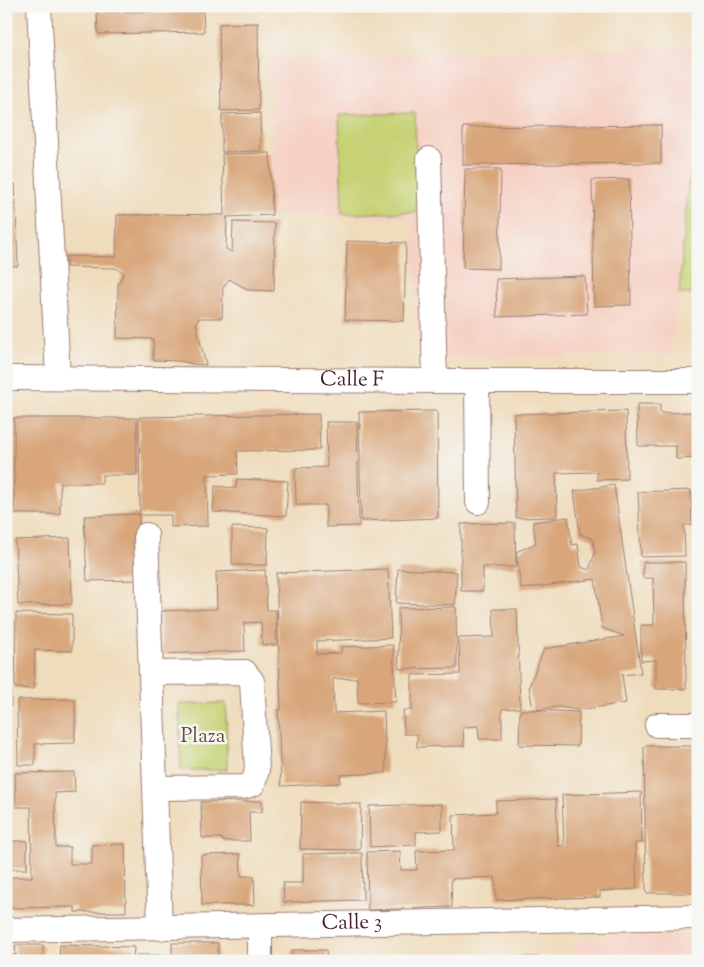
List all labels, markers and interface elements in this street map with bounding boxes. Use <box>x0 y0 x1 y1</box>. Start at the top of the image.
street label: Calle F <box>320 365 384 396</box>
park label: Plaza <box>180 722 226 752</box>
street label: Calle 3 <box>321 908 383 939</box>

